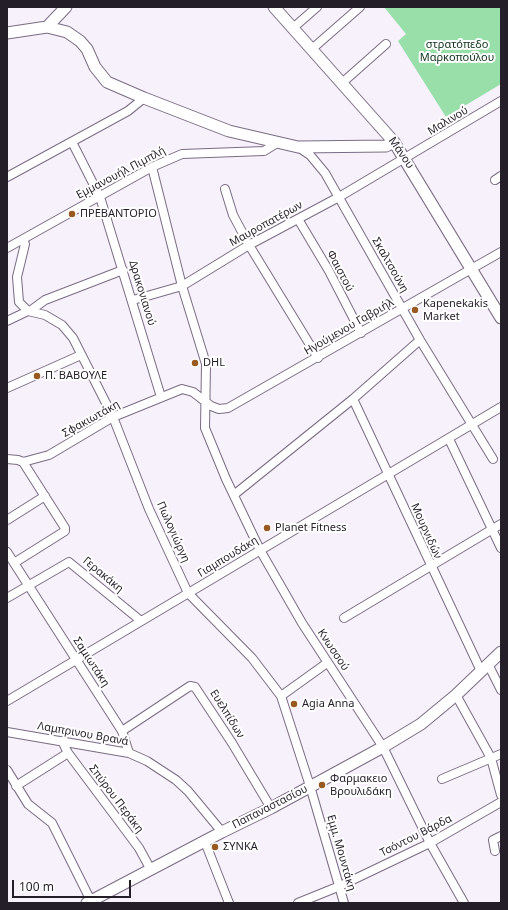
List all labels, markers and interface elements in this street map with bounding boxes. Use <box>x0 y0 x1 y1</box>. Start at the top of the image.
park label: στρατόπεδο Μαρκοπούλου <box>420 38 494 64</box>
street label: Μαλινού <box>425 104 471 138</box>
street label: Μάνου <box>385 135 417 171</box>
street label: Εµµανουήλ Πιµπλή <box>74 144 168 202</box>
street label: Μαυροπατέρων <box>227 198 305 250</box>
place label: ΠΡΕΒΑΝΤΟΡΙΟ <box>80 207 157 221</box>
marker: ΠΡΕΒΑΝΤΟΡΙΟ <box>67 209 77 219</box>
street label: Σκαλτσούνη <box>369 235 411 295</box>
street label: Φαιστού <box>324 248 356 294</box>
street label: Δρακονιανού <box>126 259 158 327</box>
street label: Ηγούμενου Γαβριήλ <box>302 296 396 358</box>
place label: Kapenekakis Market <box>423 297 488 323</box>
marker: Kapenekakis Market <box>410 305 420 315</box>
place label: DHL <box>203 356 225 370</box>
marker: DHL <box>190 358 200 368</box>
place label: Π. ΒΑΒΟΥΛΕ <box>45 369 107 383</box>
marker: Π. ΒΑΒΟΥΛΕ <box>32 371 42 381</box>
street label: Σφακιωτάκη <box>60 398 122 440</box>
street label: Πωλογιώργη <box>154 499 192 565</box>
street label: Μουρνιδών <box>408 501 444 561</box>
place label: Planet Fitness <box>275 521 347 535</box>
marker: Planet Fitness <box>262 523 272 533</box>
street label: Γιαμπουδάκη <box>195 534 261 580</box>
street label: Γερακάκη <box>80 554 126 596</box>
street label: Κνωσσού <box>314 627 352 673</box>
street label: Σαμιωτάκη <box>70 635 112 689</box>
street label: Ευελπίδων <box>207 687 247 741</box>
place label: Agia Anna <box>302 697 354 711</box>
marker: Agia Anna <box>289 699 299 709</box>
street label: Λαμπρινου Βρανά <box>36 719 130 749</box>
street label: Σπύρου Περάκη <box>86 762 146 836</box>
place label: Φαρμακειο Βρουλιδάκη <box>330 772 392 798</box>
marker: Φαρμακειο Βρουλιδάκη <box>317 780 327 790</box>
street label: Παπαναστασίου <box>230 782 310 832</box>
street label: Τσόντου Βάρδα <box>378 812 454 860</box>
street label: Εμμ. Μουντάκη <box>324 813 358 893</box>
place label: ΣΥΝΚΑ <box>223 840 258 854</box>
marker: ΣΥΝΚΑ <box>210 842 220 852</box>
scale bar <box>14 872 133 898</box>
text: 100 m <box>19 878 54 895</box>

